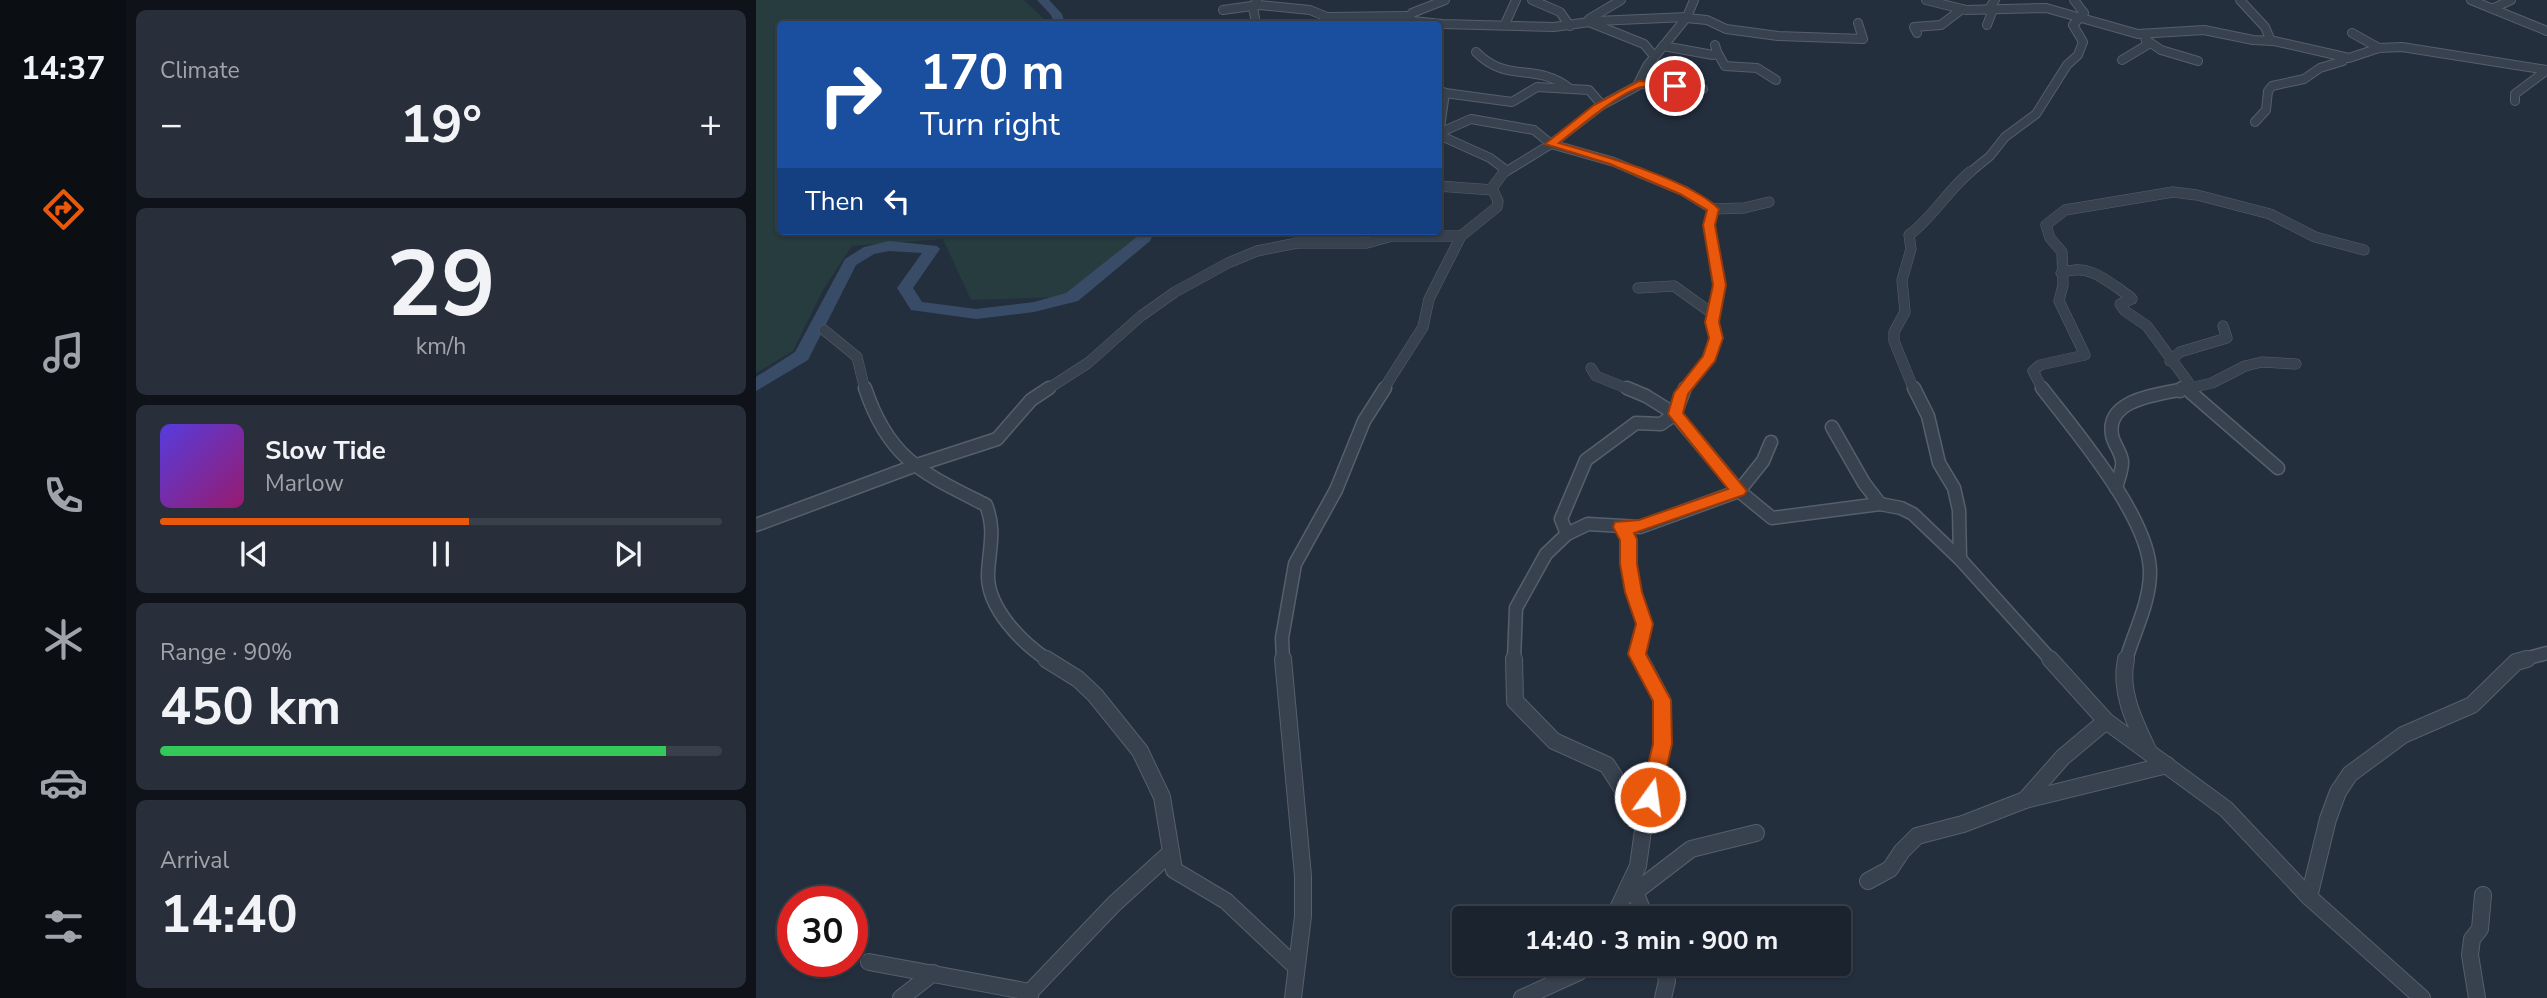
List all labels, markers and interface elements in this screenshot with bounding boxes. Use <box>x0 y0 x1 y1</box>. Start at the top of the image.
text: 170 m <box>920 39 1064 106</box>
text: 14:37 <box>21 47 105 90</box>
icon: right <box>805 49 896 140</box>
text: Climate <box>160 55 240 86</box>
pin <box>1645 56 1705 116</box>
icon: arrive <box>1656 67 1694 105</box>
text: 19° <box>400 89 482 160</box>
text: − <box>160 99 183 150</box>
text: + <box>699 99 722 150</box>
text: Turn right <box>920 103 1060 146</box>
icon: left <box>878 182 916 220</box>
text: Then <box>805 184 864 219</box>
icon: directions <box>39 185 88 234</box>
text: 29 <box>386 223 496 347</box>
icon: music <box>39 328 88 377</box>
text: km/h <box>416 331 466 362</box>
text: Slow Tide <box>265 433 386 468</box>
text: Marlow <box>265 468 344 499</box>
icon: phone <box>39 471 88 520</box>
icon: previous <box>235 535 273 573</box>
icon: pause <box>422 535 460 573</box>
icon: next <box>609 535 647 573</box>
icon: climate <box>39 615 88 664</box>
text: Range · 90% <box>160 637 292 668</box>
text: 450 km <box>160 671 341 742</box>
icon: car <box>39 758 88 807</box>
position arrow <box>1613 760 1687 834</box>
text: Arrival <box>160 845 229 876</box>
text: 14:40 <box>160 879 298 950</box>
speed limit sign: 30 <box>777 886 868 977</box>
icon: filters <box>39 902 88 951</box>
text: 14:40 · 3 min · 900 m <box>1525 923 1778 958</box>

